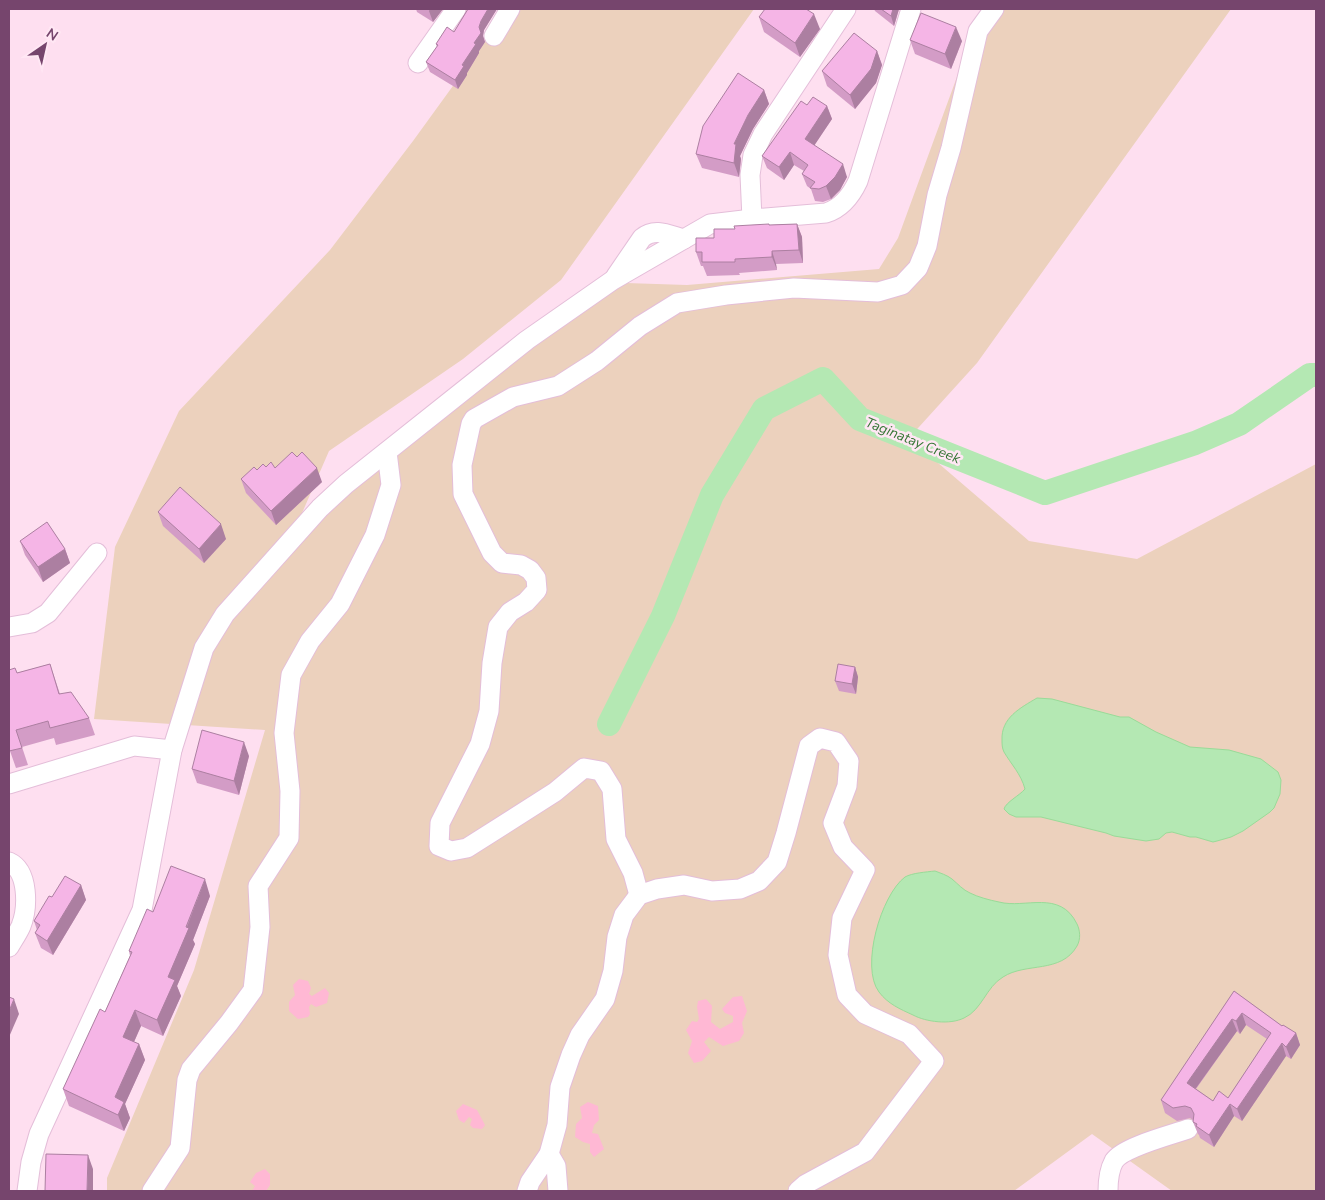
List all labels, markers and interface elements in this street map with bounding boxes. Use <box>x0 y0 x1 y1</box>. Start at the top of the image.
north arrow <box>20 20 70 70</box>
text: N <box>42 24 62 45</box>
water label: Taginatay Creek <box>862 413 964 469</box>

